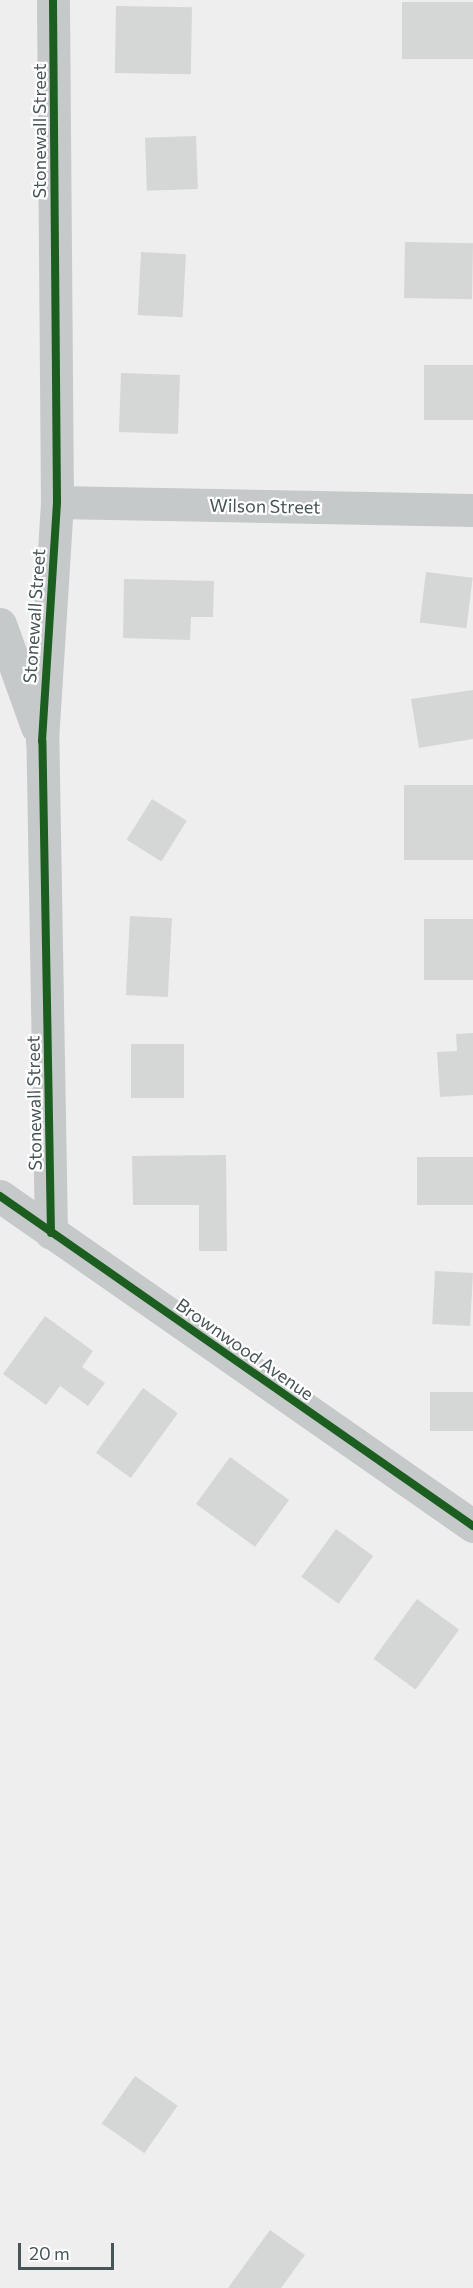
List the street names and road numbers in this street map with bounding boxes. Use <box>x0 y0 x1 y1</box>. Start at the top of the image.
street label: Stonewall Street <box>28 63 50 199</box>
street label: Wilson Street <box>209 494 321 518</box>
street label: Stonewall Street <box>19 548 49 684</box>
street label: Stonewall Street <box>22 1035 46 1171</box>
street label: Brownwood Avenue <box>172 1293 318 1405</box>

